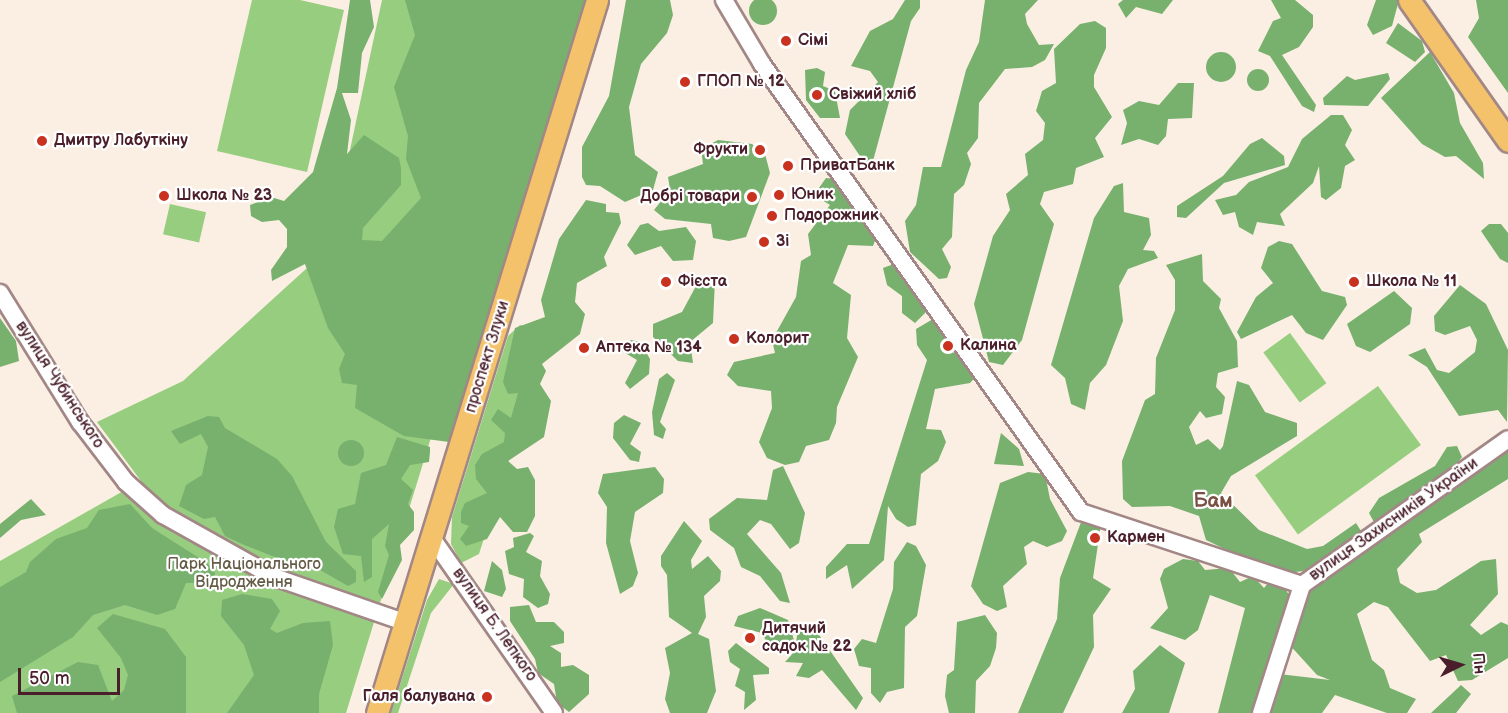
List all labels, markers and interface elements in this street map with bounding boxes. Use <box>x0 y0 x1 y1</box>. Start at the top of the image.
place label: Сімі <box>798 31 828 51</box>
marker: Сімі <box>779 34 793 48</box>
place label: ГПОП № 12 <box>697 72 784 92</box>
marker: ГПОП № 12 <box>678 75 692 89</box>
place label: Свіжий хліб <box>829 85 916 105</box>
marker: Свіжий хліб <box>810 88 824 102</box>
place label: Дмитру Лабуткіну <box>54 131 188 151</box>
marker: Дмитру Лабуткіну <box>35 134 49 148</box>
place label: Фрукти <box>693 140 748 160</box>
marker: Фрукти <box>753 143 767 157</box>
place label: ПриватБанк <box>800 156 895 176</box>
marker: ПриватБанк <box>781 159 795 173</box>
place label: Юник <box>791 185 833 205</box>
place label: Школа № 23 <box>176 186 272 206</box>
place label: Добрі товари <box>640 187 740 207</box>
marker: Юник <box>772 188 786 202</box>
marker: Школа № 23 <box>157 189 171 203</box>
marker: Добрі товари <box>745 190 759 204</box>
place label: Подорожник <box>784 206 879 226</box>
marker: Подорожник <box>765 209 779 223</box>
place label: 3і <box>776 232 789 252</box>
marker: 3і <box>757 235 771 249</box>
place label: Фієста <box>678 272 727 292</box>
place label: Школа № 11 <box>1366 272 1457 292</box>
marker: Фієста <box>659 275 673 289</box>
marker: Школа № 11 <box>1347 275 1361 289</box>
street label: проспект Злуки <box>462 299 514 415</box>
street label: вулиця Чубинського <box>11 318 107 452</box>
place label: Колорит <box>746 329 809 349</box>
marker: Колорит <box>727 332 741 346</box>
place label: Калина <box>960 336 1016 356</box>
place label: Аптека № 134 <box>596 338 702 358</box>
marker: Калина <box>941 339 955 353</box>
marker: Аптека № 134 <box>577 341 591 355</box>
street label: вулиця Захисників України <box>1306 454 1482 586</box>
district label: Бам <box>1193 489 1233 513</box>
place label: Кармен <box>1107 528 1165 548</box>
marker: Кармен <box>1088 531 1102 545</box>
park label: Парк Національного Відродження <box>167 555 321 593</box>
street label: вулиця Б. Лепкого <box>448 565 540 685</box>
place label: Дитячий садок № 22 <box>762 619 852 657</box>
marker: Дитячий садок № 22 <box>743 631 757 645</box>
north arrow <box>1430 635 1490 695</box>
text: Пн <box>1468 652 1489 675</box>
scale bar <box>21 656 123 694</box>
text: 50 m <box>29 668 70 689</box>
place label: Галя балувана <box>362 687 475 707</box>
marker: Галя балувана <box>480 690 494 704</box>

